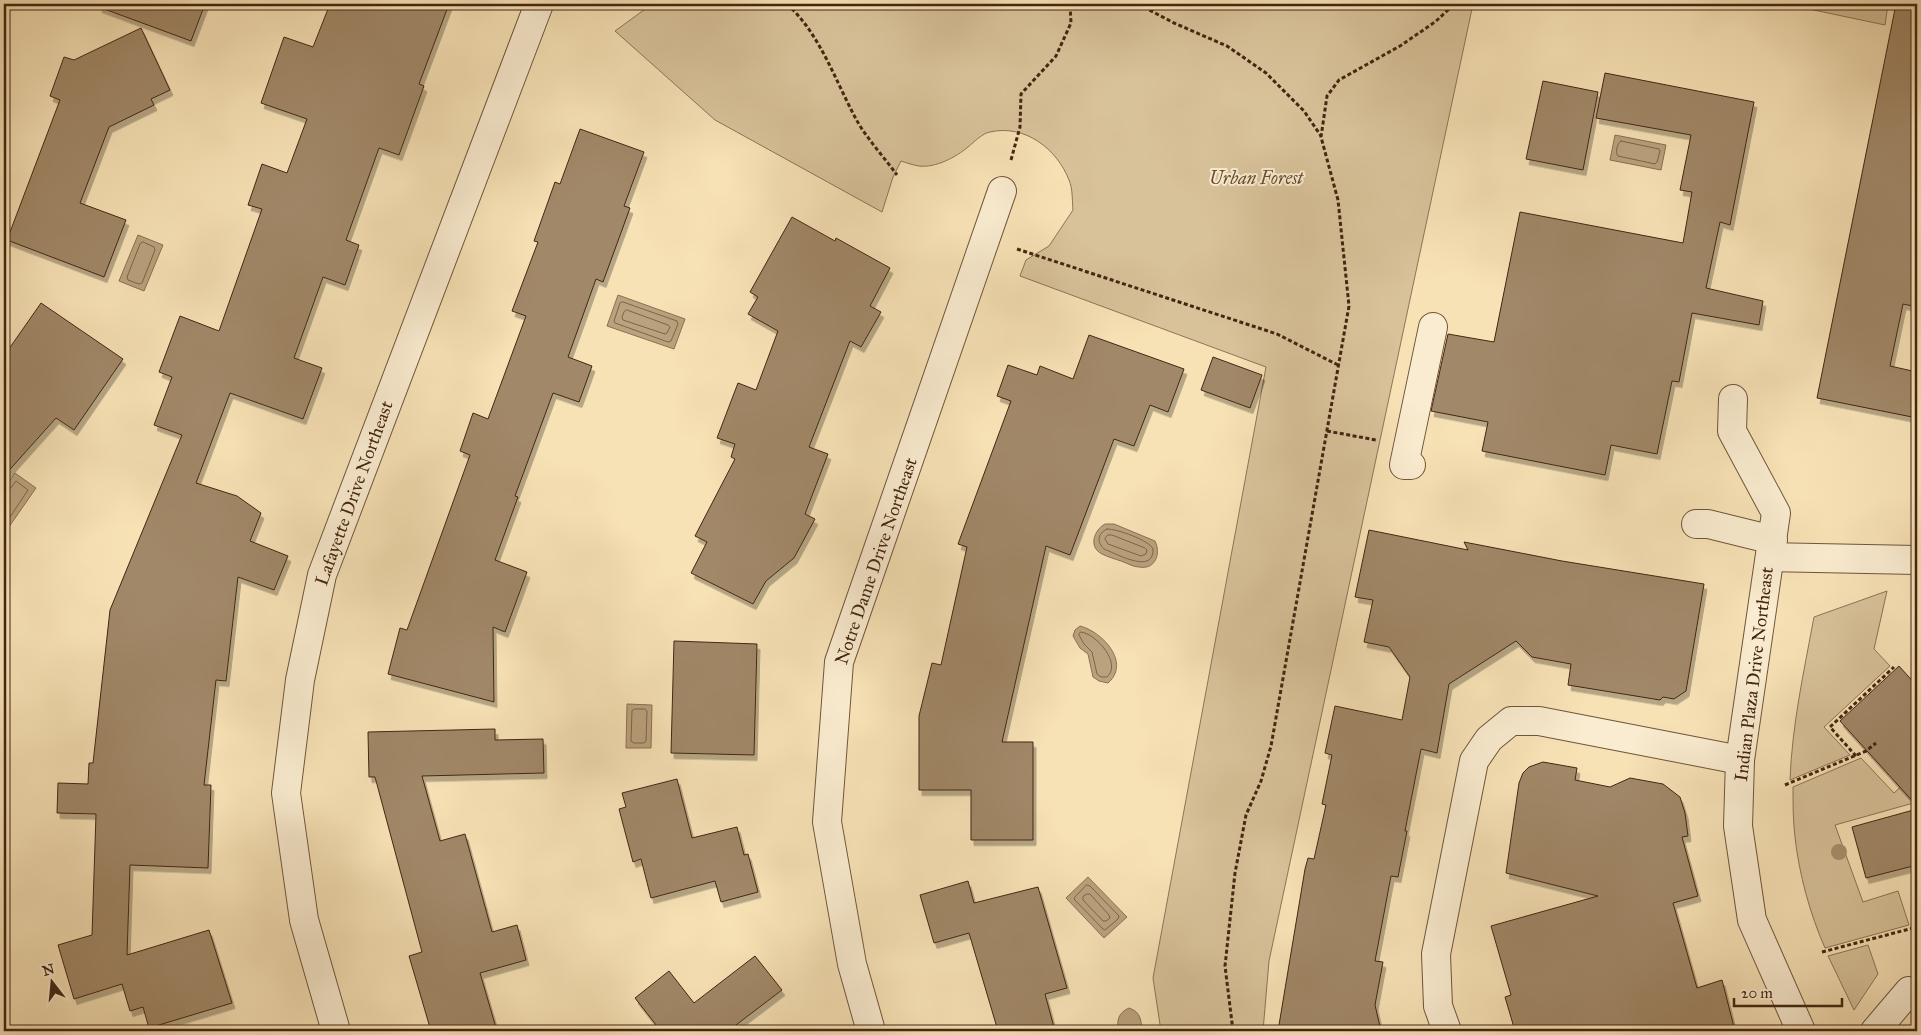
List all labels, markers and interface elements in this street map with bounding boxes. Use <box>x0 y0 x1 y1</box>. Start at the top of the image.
park label: Urban Forest <box>1209 167 1304 189</box>
street label: Lafayette Drive Northeast <box>310 397 398 588</box>
street label: Notre Dame Drive Northeast <box>830 454 922 667</box>
street label: Indian Plaza Drive Northeast <box>1730 565 1778 783</box>
north arrow <box>28 958 78 1008</box>
text: N <box>41 960 57 980</box>
scale bar <box>1734 975 1841 1007</box>
text: 20 m <box>1741 984 1773 1002</box>

